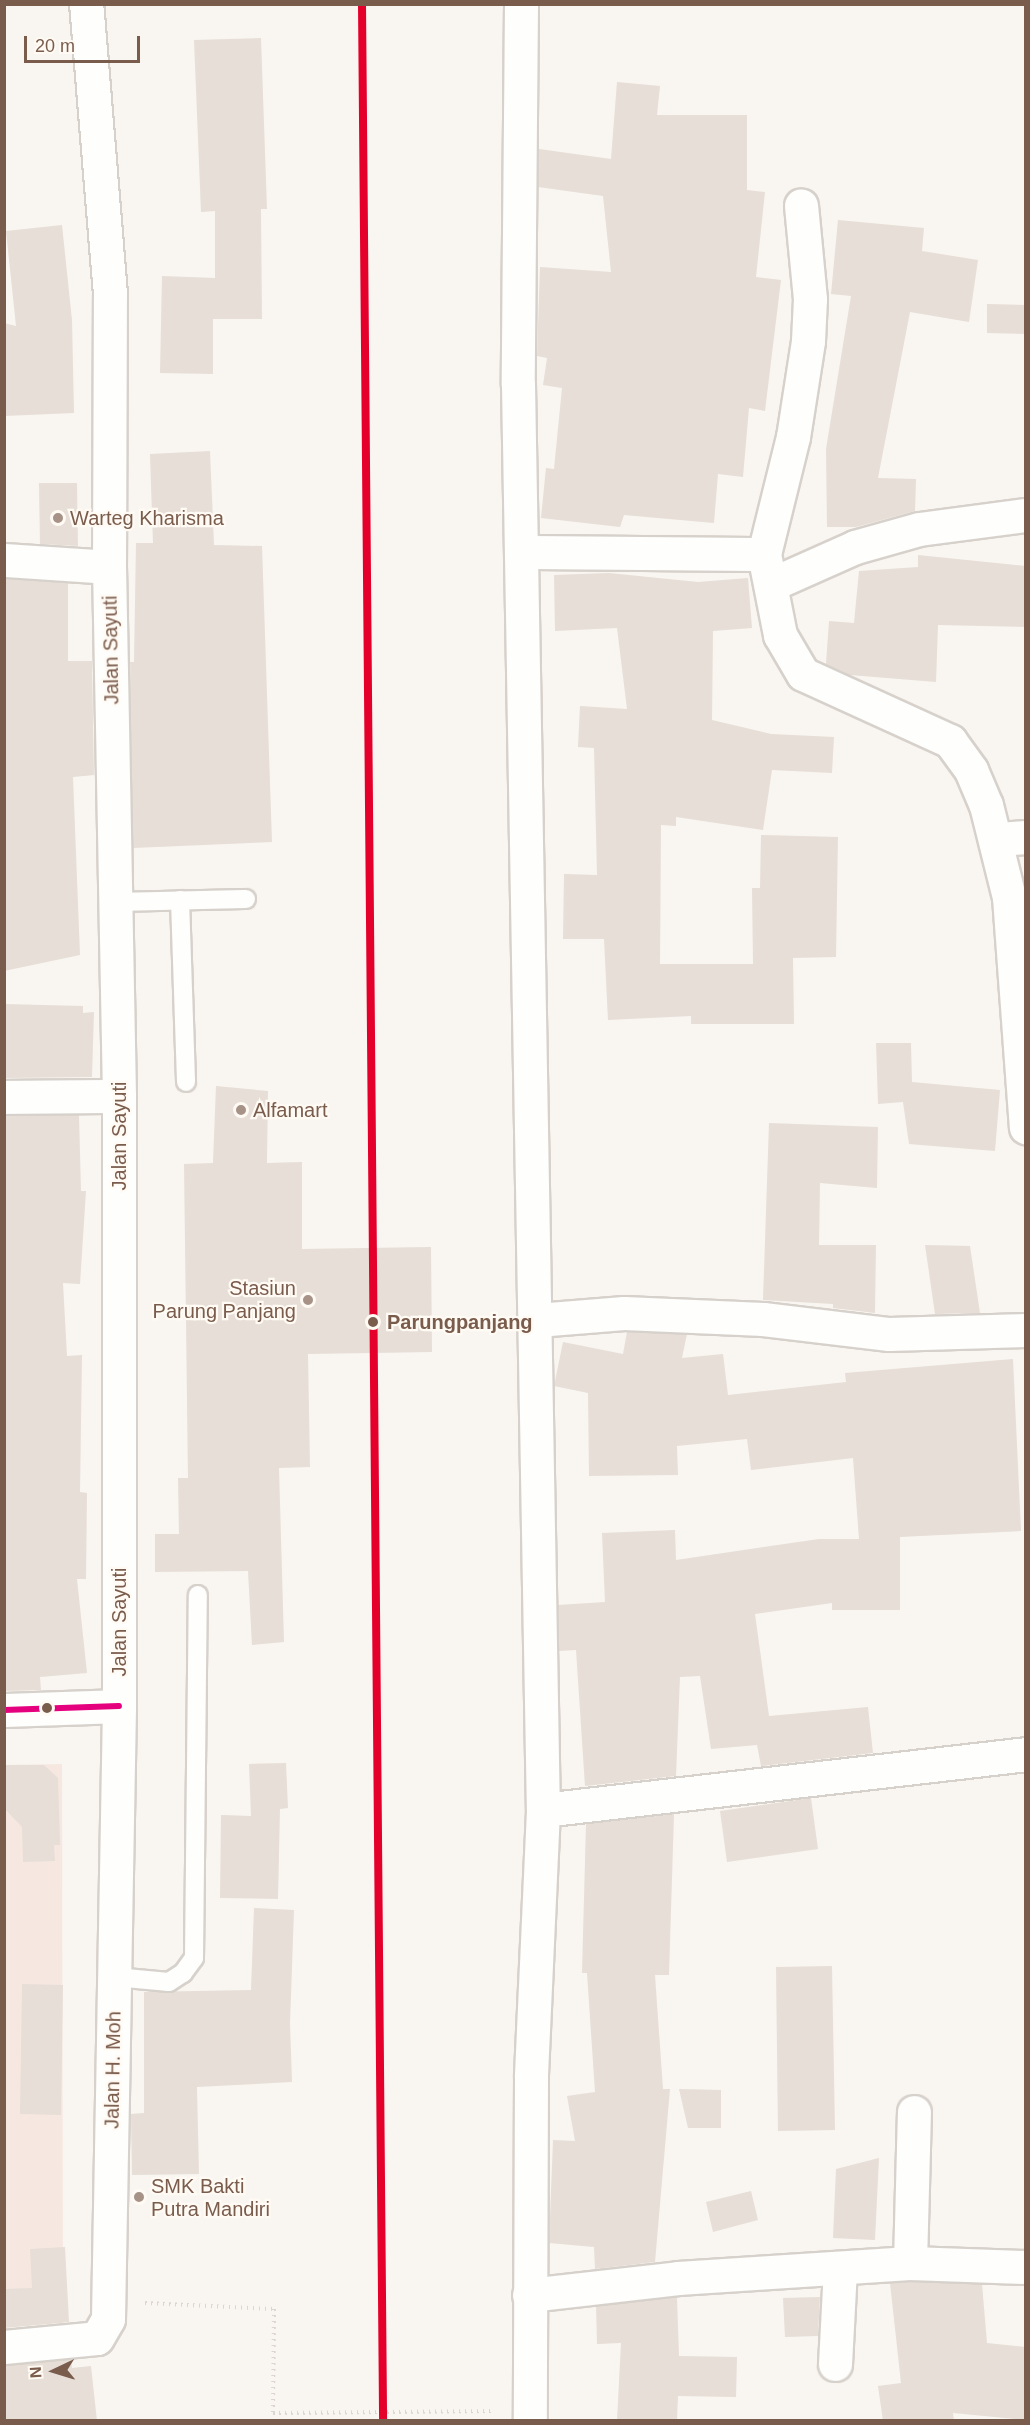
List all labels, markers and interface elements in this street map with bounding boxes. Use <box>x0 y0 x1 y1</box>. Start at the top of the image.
scale bar <box>27 24 142 62</box>
text: 20 m <box>35 36 75 56</box>
place label: Warteg Kharisma <box>70 506 224 530</box>
marker: Warteg Kharisma <box>51 511 65 525</box>
street label: Jalan Sayuti <box>98 595 124 705</box>
street label: Jalan Sayuti <box>107 1082 131 1190</box>
place label: Alfamart <box>253 1098 327 1122</box>
marker: Alfamart <box>234 1103 248 1117</box>
place label: Stasiun Parung Panjang <box>153 1276 296 1323</box>
marker: Stasiun Parung Panjang <box>301 1293 315 1307</box>
place label: Parungpanjang <box>387 1310 533 1334</box>
marker: Parungpanjang <box>364 1313 382 1331</box>
street label: Jalan Sayuti <box>107 1568 131 1676</box>
unlabelled marker <box>41 1702 53 1714</box>
street label: Jalan H. Moh <box>100 2011 126 2129</box>
place label: SMK Bakti Putra Mandiri <box>151 2174 270 2221</box>
marker: SMK Bakti Putra Mandiri <box>132 2190 146 2204</box>
north arrow <box>24 2341 84 2401</box>
text: N <box>27 2366 44 2379</box>

